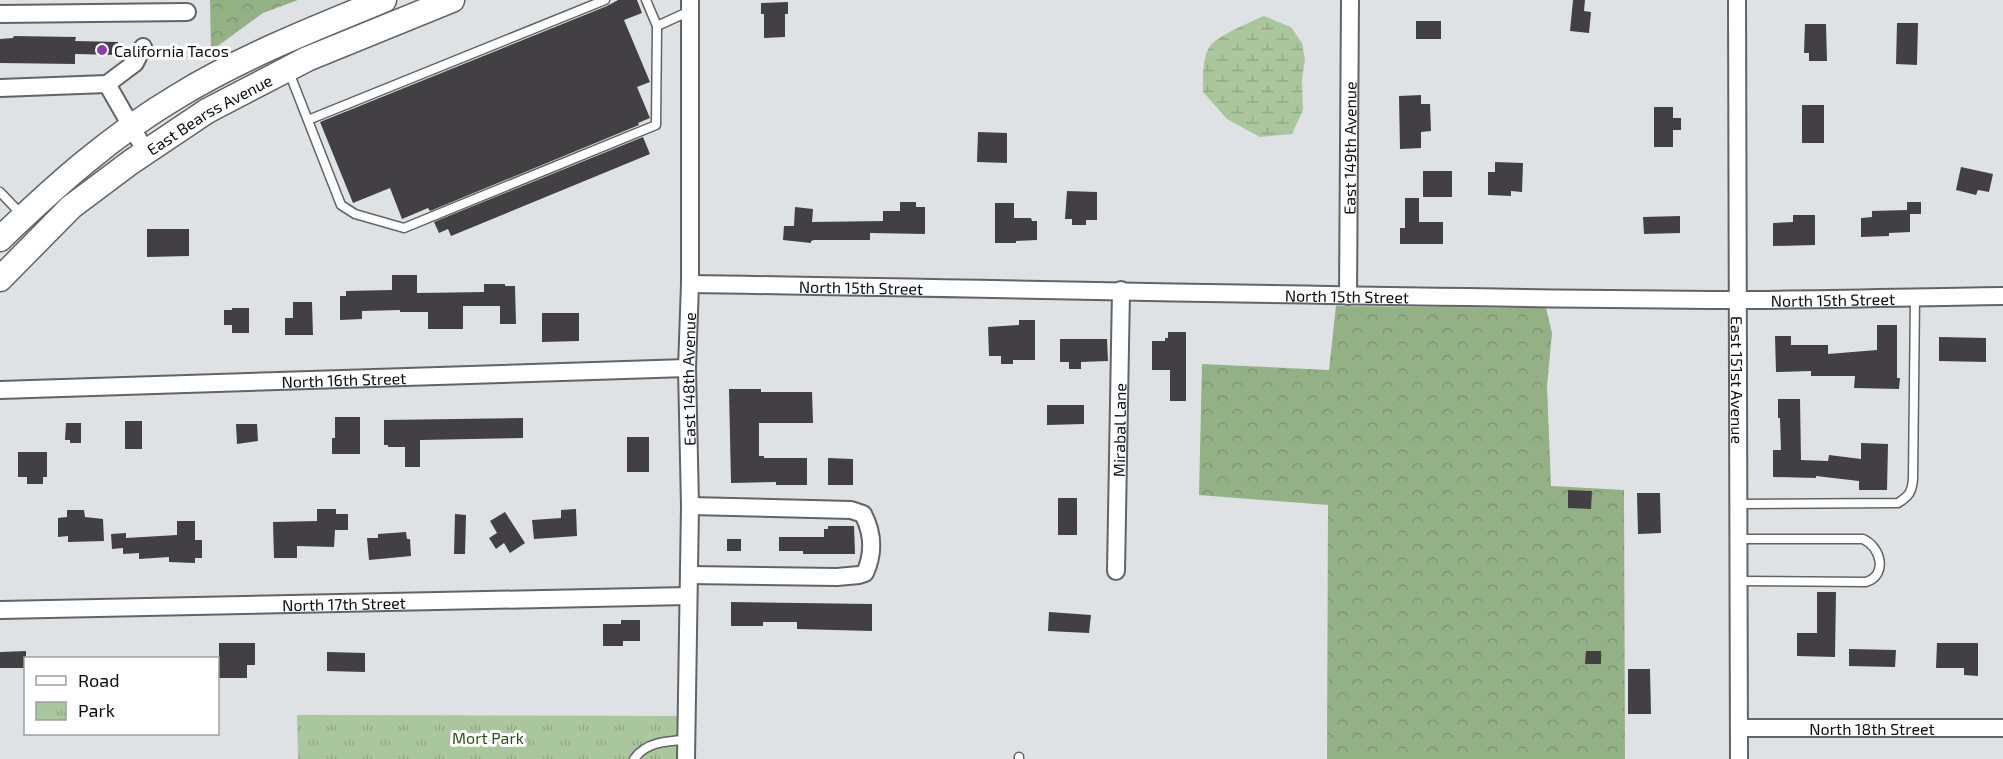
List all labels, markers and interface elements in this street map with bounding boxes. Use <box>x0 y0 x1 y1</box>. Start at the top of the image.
place label: California Tacos <box>114 41 229 60</box>
marker: California Tacos <box>95 43 109 57</box>
street label: East Bearss Avenue <box>143 70 275 158</box>
street label: East 149th Avenue <box>1339 81 1359 215</box>
street label: North 15th Street <box>799 276 923 297</box>
street label: North 15th Street <box>1285 285 1409 306</box>
street label: North 15th Street <box>1771 288 1895 309</box>
street label: East 148th Avenue <box>677 312 698 446</box>
street label: East 151st Avenue <box>1728 316 1748 444</box>
street label: North 16th Street <box>281 367 407 390</box>
street label: Mirabal Lane <box>1108 383 1129 477</box>
street label: North 17th Street <box>282 592 406 614</box>
legend <box>24 657 219 735</box>
text: Road <box>78 669 119 691</box>
text: Park <box>78 699 115 721</box>
street label: North 18th Street <box>1809 719 1935 738</box>
park label: Mort Park <box>452 728 524 747</box>

